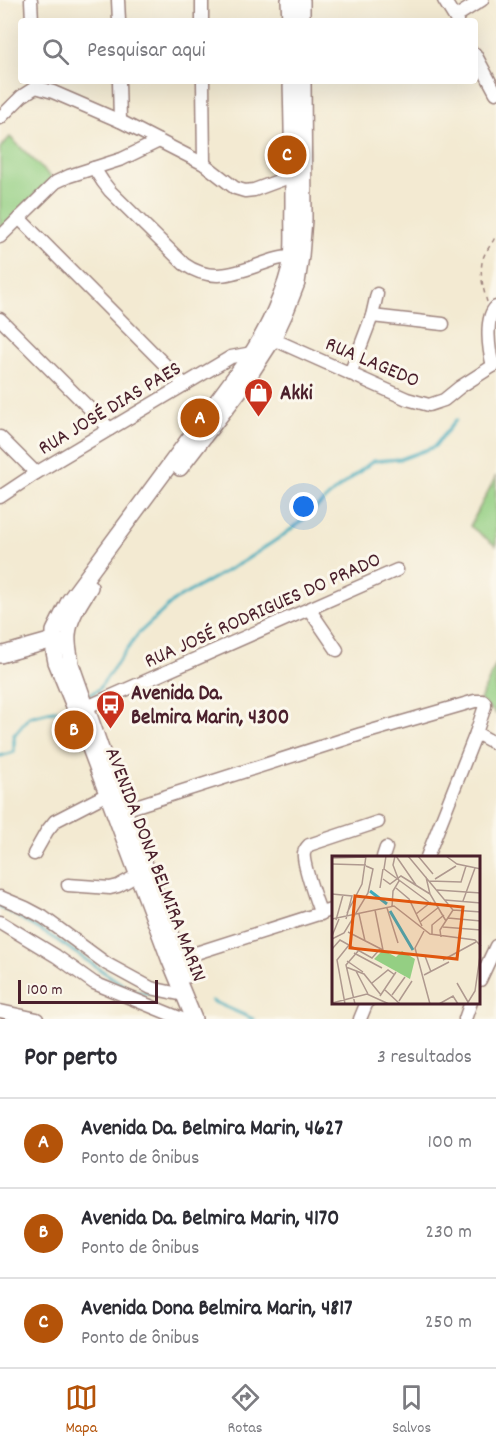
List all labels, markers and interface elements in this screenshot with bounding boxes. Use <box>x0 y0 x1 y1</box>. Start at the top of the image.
search box <box>18 18 478 84</box>
icon: search <box>39 35 72 68</box>
text: Pesquisar aqui <box>87 36 206 67</box>
pin: C <box>268 132 306 178</box>
street label: RUA LAGEDO <box>320 330 424 397</box>
street label: RUA JOSÉ DIAS PAES <box>33 355 188 464</box>
shop icon: Akki <box>243 376 275 418</box>
place label: Akki <box>280 380 313 410</box>
pin: A <box>180 396 220 440</box>
your location <box>289 492 318 521</box>
street label: RUA JOSÉ RODRIGUES DO PRADO <box>140 546 386 677</box>
place label: Avenida Da. Belmira Marin, 4300 <box>131 680 289 734</box>
bus stop icon: Avenida Da. Belmira Marin, 4300 <box>94 688 126 730</box>
pin: B <box>54 708 94 752</box>
street label: AVENIDA DONA BELMIRA MARIN <box>96 744 213 987</box>
inset map <box>332 856 481 1004</box>
scale bar <box>18 977 158 1004</box>
text: 100 m <box>27 979 63 1002</box>
text: Por perto <box>24 1040 117 1077</box>
text: 3 resultados <box>377 1044 472 1072</box>
text: Avenida Da. Belmira Marin, 4627 <box>81 1114 343 1145</box>
text: A <box>38 1129 49 1157</box>
text: 100 m <box>428 1129 472 1157</box>
text: Ponto de ônibus <box>81 1145 199 1173</box>
text: Avenida Da. Belmira Marin, 4170 <box>81 1204 339 1235</box>
text: B <box>39 1219 48 1247</box>
text: 230 m <box>425 1219 472 1247</box>
text: Ponto de ônibus <box>81 1235 199 1263</box>
text: Avenida Dona Belmira Marin, 4817 <box>81 1294 352 1325</box>
text: C <box>39 1309 48 1337</box>
text: 250 m <box>425 1309 472 1337</box>
text: Ponto de ônibus <box>81 1325 199 1353</box>
tab: Mapa <box>65 1381 98 1440</box>
tab: Rotas <box>228 1381 263 1440</box>
tab: Salvos <box>392 1381 431 1440</box>

